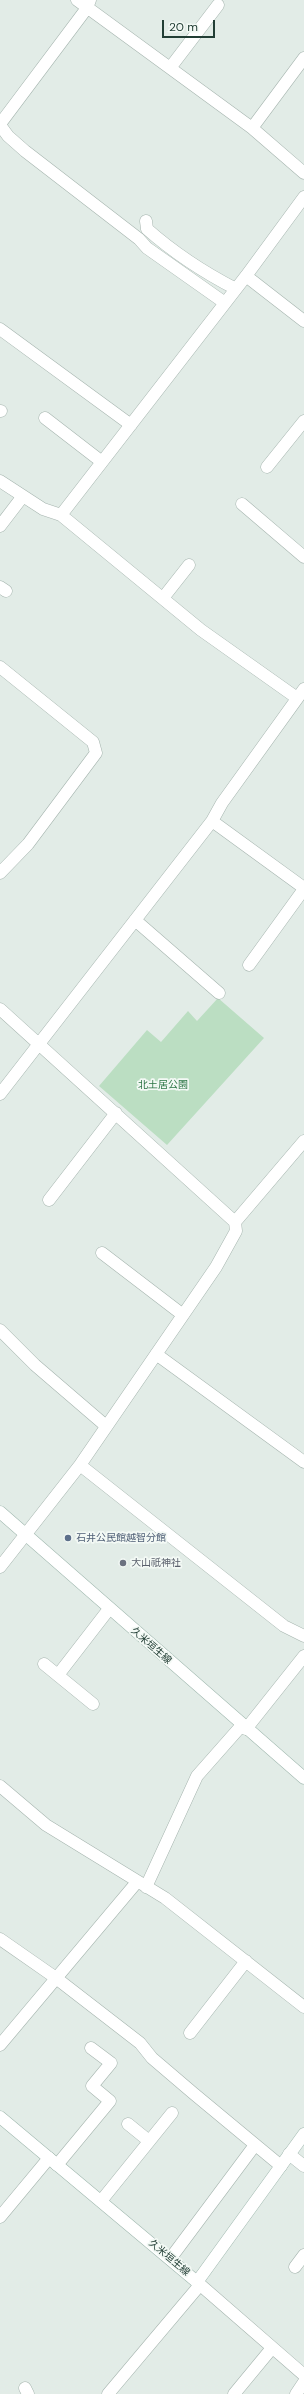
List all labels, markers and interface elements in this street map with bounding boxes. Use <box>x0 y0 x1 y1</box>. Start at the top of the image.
scale bar <box>164 12 217 38</box>
text: 20 m <box>169 19 198 35</box>
park label: 北土居公園 <box>138 1079 188 1091</box>
place label: 石井公民館越智分館 <box>76 1532 166 1544</box>
marker: 石井公民館越智分館 <box>63 1533 73 1543</box>
place label: 大山祇神社 <box>131 1557 181 1569</box>
marker: 大山祇神社 <box>118 1558 128 1568</box>
street label: 久米垣生線 <box>128 1625 174 1667</box>
street label: 久米垣生線 <box>146 2237 192 2279</box>

